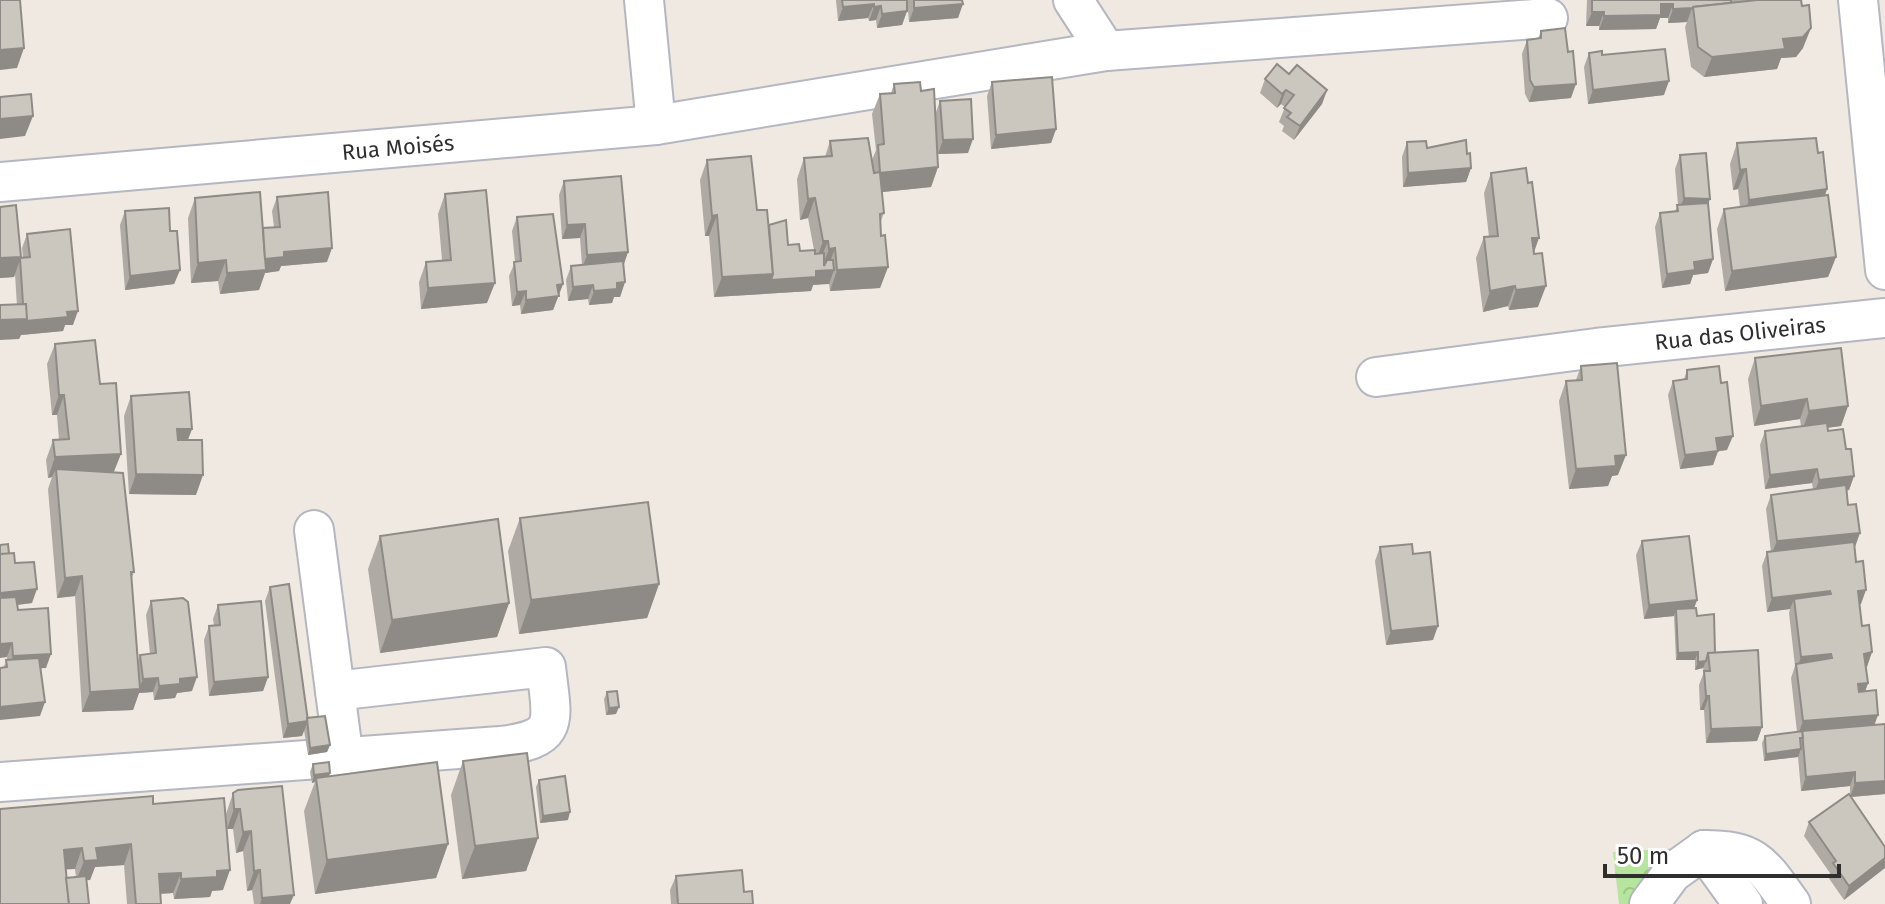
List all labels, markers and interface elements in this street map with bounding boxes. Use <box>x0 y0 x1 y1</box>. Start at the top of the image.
street label: Rua Moisés <box>341 129 455 166</box>
street label: Rua das Oliveiras <box>1653 311 1827 356</box>
scale bar <box>1605 828 1839 878</box>
text: 50 m <box>1617 842 1669 870</box>

